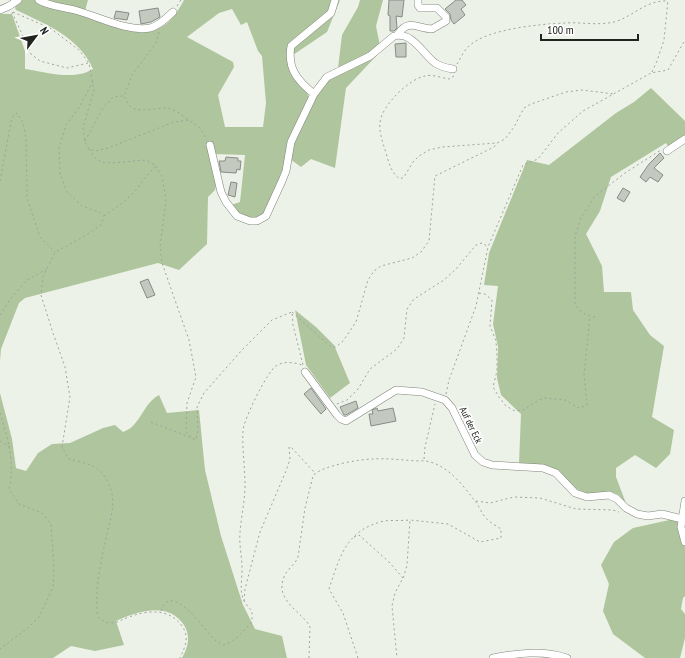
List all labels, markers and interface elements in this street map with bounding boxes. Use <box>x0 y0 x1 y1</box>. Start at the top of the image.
north arrow <box>16 16 56 56</box>
scale bar <box>541 16 638 42</box>
text: 100 m <box>547 22 574 37</box>
text: N <box>37 24 52 37</box>
street label: Auf der Eck <box>457 405 485 445</box>

